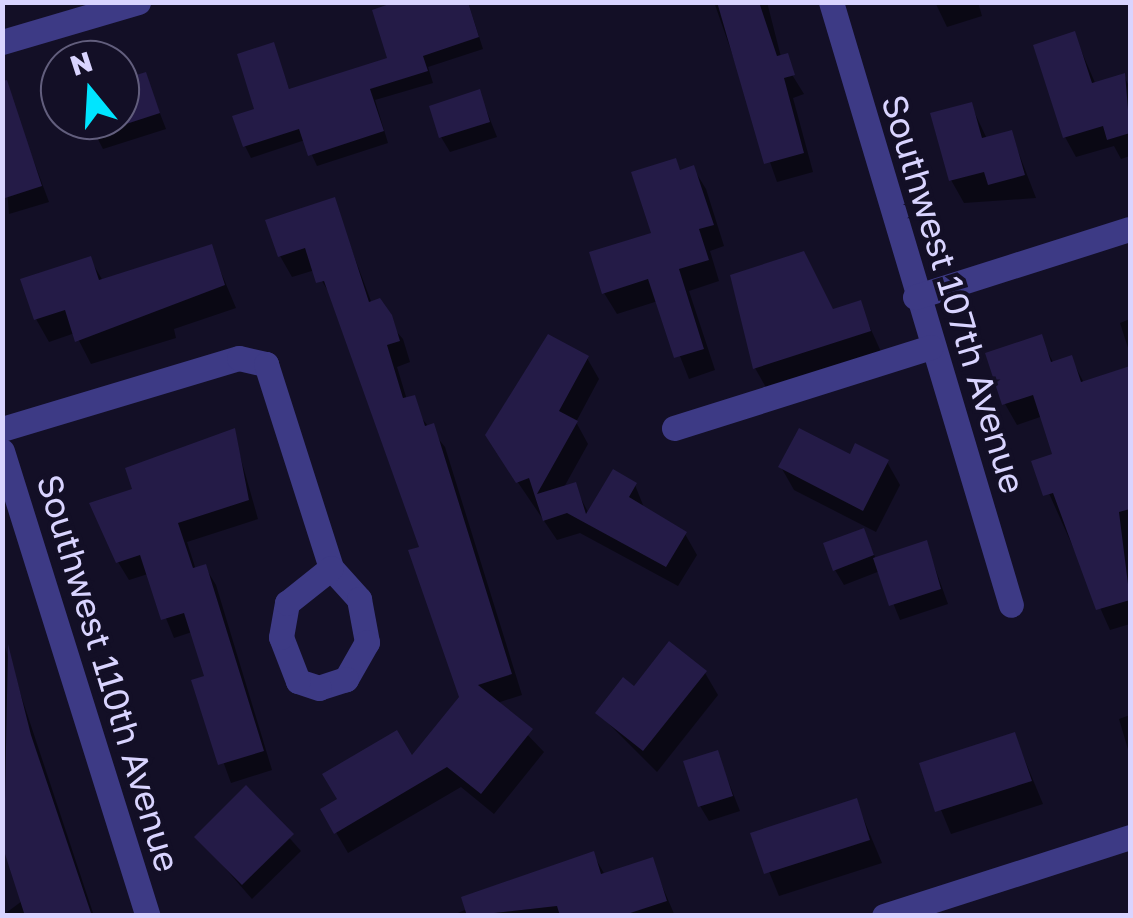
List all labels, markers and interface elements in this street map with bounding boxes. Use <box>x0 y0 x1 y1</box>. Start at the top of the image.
north arrow <box>40 40 140 140</box>
text: N <box>66 44 96 82</box>
street label: Southwest 107th Avenue <box>873 90 1035 498</box>
street label: Southwest 110th Avenue <box>29 469 189 877</box>

